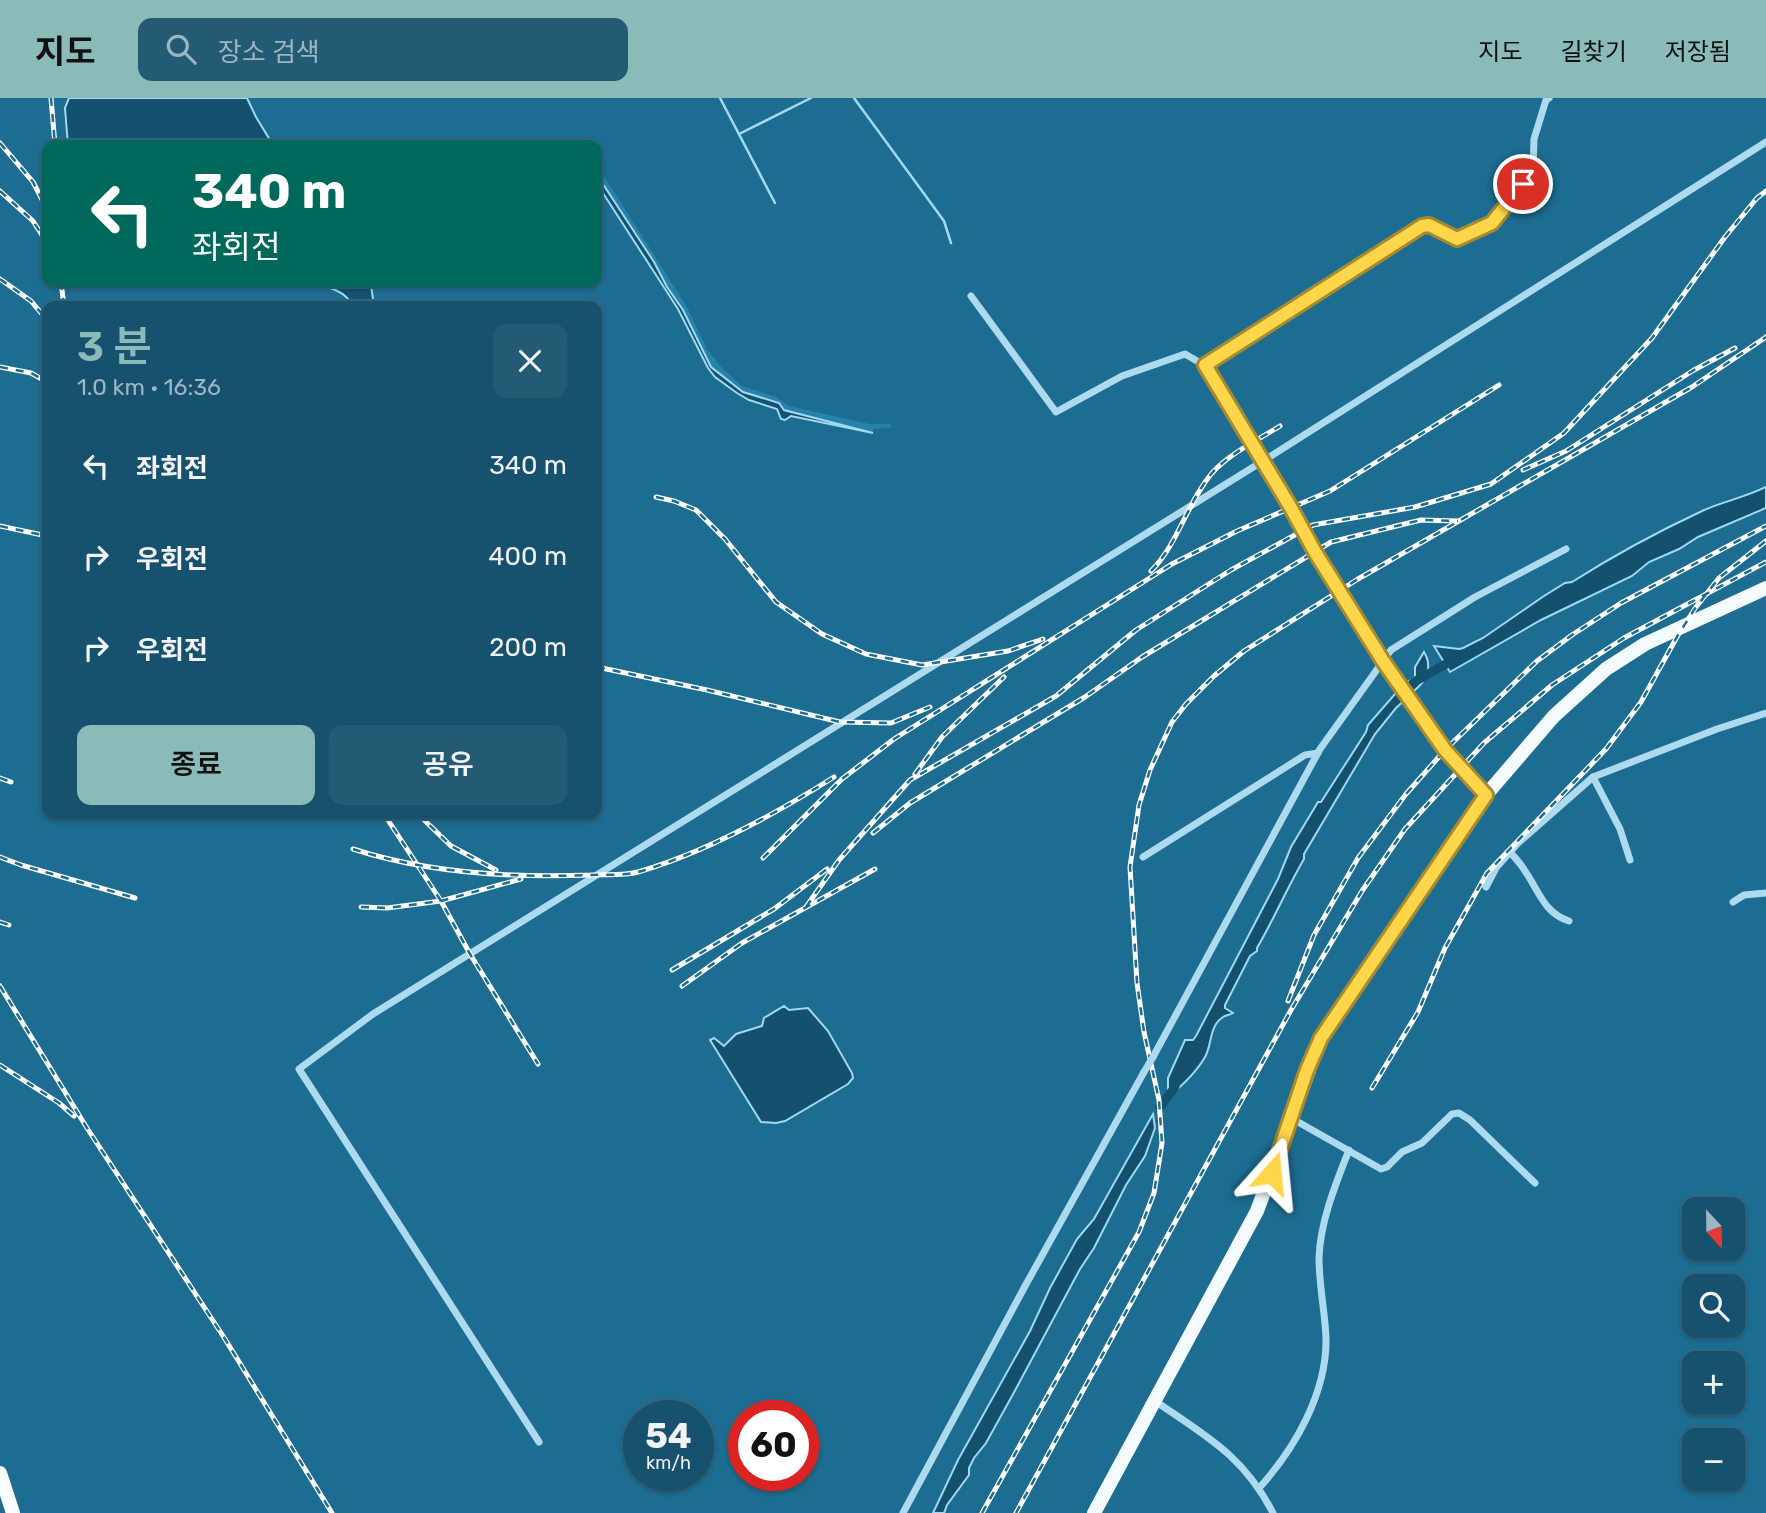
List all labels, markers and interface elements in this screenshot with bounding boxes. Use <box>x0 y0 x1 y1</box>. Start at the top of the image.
search box <box>138 18 628 81</box>
icon: search <box>162 30 200 68</box>
text: 지도 <box>35 32 96 71</box>
text: 장소 검색 <box>218 37 320 68</box>
text: 지도 <box>1478 38 1523 66</box>
text: 길찾기 <box>1561 38 1627 66</box>
text: 저장됨 <box>1665 38 1731 66</box>
pin <box>1493 154 1553 214</box>
text: 340 m <box>192 162 346 220</box>
icon: arrive <box>1504 165 1542 203</box>
icon: left <box>77 168 168 259</box>
text: 좌회전 <box>192 228 280 266</box>
text: 3 분 <box>77 322 152 372</box>
button: close <box>493 324 567 398</box>
text: 1.0 km · 16:36 <box>77 373 221 401</box>
icon: left <box>77 447 115 485</box>
text: 340 m <box>489 450 567 481</box>
text: 좌회전 <box>136 453 208 484</box>
icon: right <box>77 538 115 576</box>
text: 400 m <box>488 541 567 572</box>
text: 우회전 <box>136 544 208 575</box>
icon: right <box>77 629 115 667</box>
text: 200 m <box>489 632 567 663</box>
text: 우회전 <box>136 635 208 666</box>
button: 종료 <box>77 725 315 805</box>
button: 공유 <box>329 725 567 805</box>
position arrow <box>1235 1136 1309 1210</box>
north arrow <box>1682 1197 1745 1260</box>
map controls <box>1682 1197 1745 1491</box>
button: search <box>1682 1274 1745 1337</box>
button: + <box>1682 1351 1745 1414</box>
speed limit sign: 60 <box>728 1400 819 1491</box>
text: 54 <box>645 1415 692 1457</box>
button: − <box>1682 1428 1745 1491</box>
text: km/h <box>646 1452 691 1474</box>

